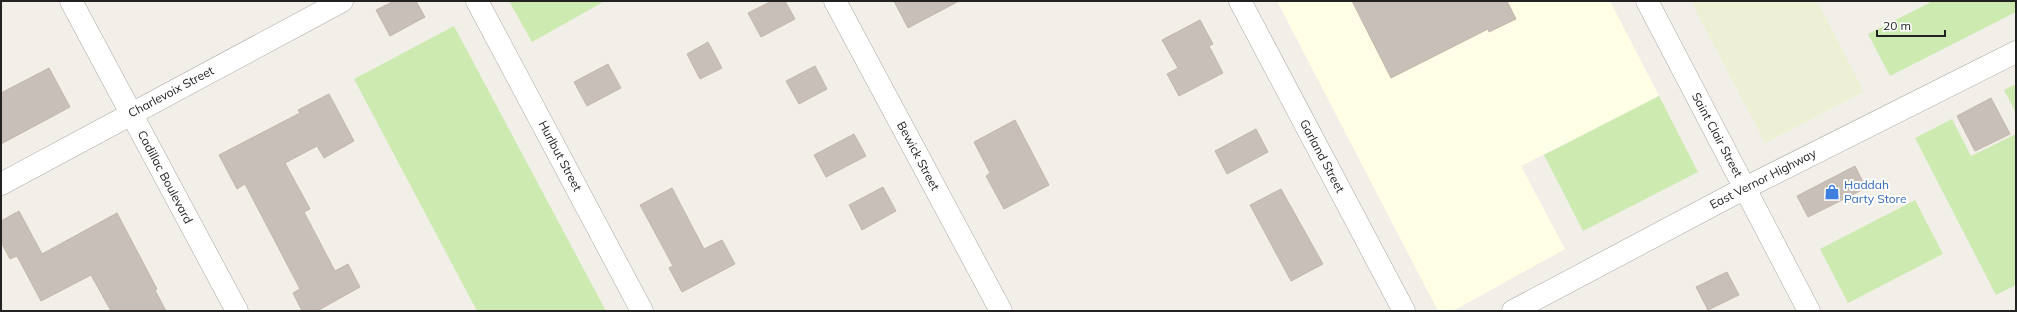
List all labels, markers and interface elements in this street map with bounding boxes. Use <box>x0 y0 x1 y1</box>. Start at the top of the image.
scale bar <box>1877 12 1945 38</box>
text: 20 m <box>1883 18 1911 33</box>
street label: Charlevoix Street <box>125 63 216 120</box>
street label: Saint Clair Street <box>1689 90 1746 180</box>
street label: Garland Street <box>1297 117 1348 195</box>
street label: Hurlbut Street <box>536 118 585 194</box>
street label: Bewick Street <box>894 119 943 193</box>
street label: Cadillac Boulevard <box>135 128 196 226</box>
street label: East Vernor Highway <box>1707 145 1819 212</box>
place label: Haddah Party Store <box>1844 177 1906 206</box>
shop icon: Haddah Party Store <box>1823 183 1841 201</box>

